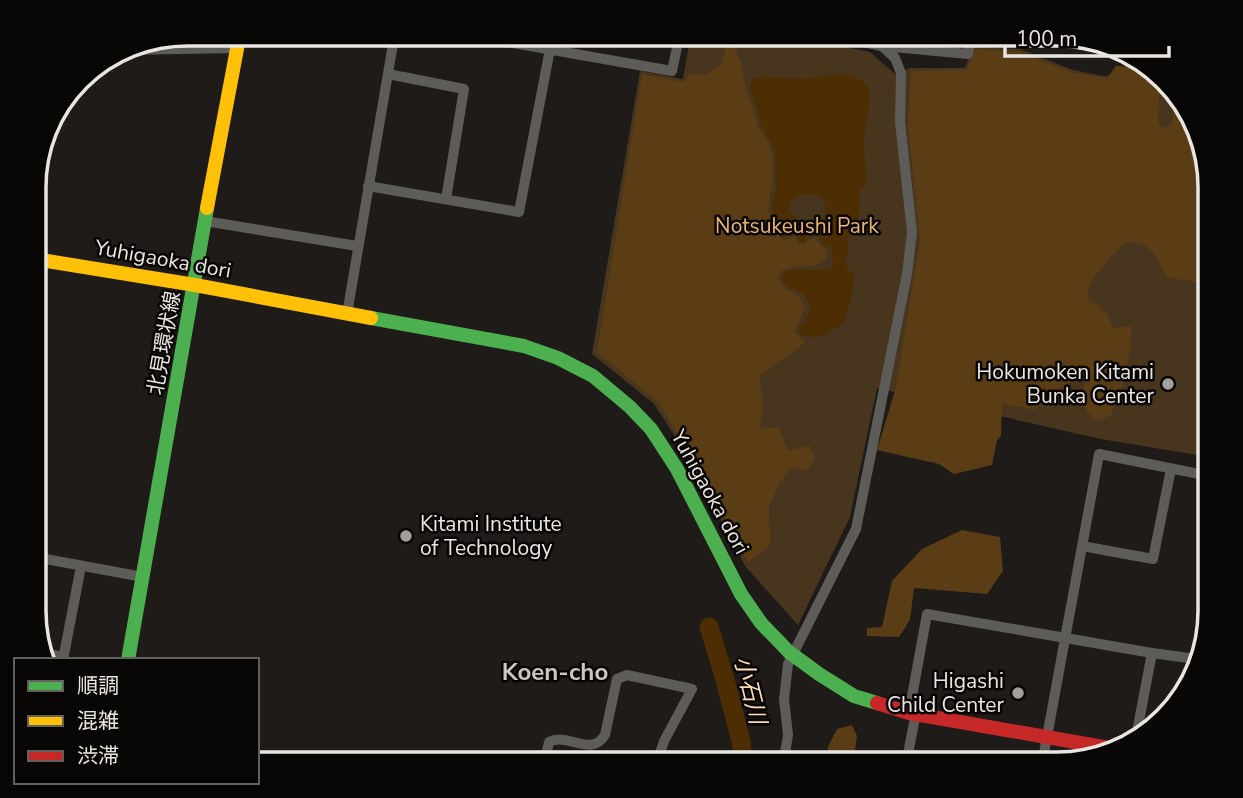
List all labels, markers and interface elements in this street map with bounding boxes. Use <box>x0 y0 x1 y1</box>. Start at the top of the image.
scale bar <box>1005 14 1170 58</box>
text: 100 m <box>1016 25 1077 53</box>
park label: Notsukeushi Park <box>715 212 879 240</box>
street label: Yuhigaoka dori <box>92 233 233 285</box>
street label: 北見環状線 <box>141 289 187 397</box>
place label: Hokumoken Kitami Bunka Center <box>976 358 1154 410</box>
marker: Hokumoken Kitami Bunka Center <box>1160 376 1176 392</box>
street label: Yuhigaoka dori <box>664 424 756 559</box>
place label: Kitami Institute of Technology <box>420 510 562 562</box>
marker: Kitami Institute of Technology <box>398 528 414 544</box>
water label: 小石川 <box>727 653 774 730</box>
district label: Koen-cho <box>502 656 608 688</box>
legend <box>14 658 259 784</box>
place label: Higashi Child Center <box>887 667 1004 719</box>
text: 順調 <box>77 672 119 700</box>
marker: Higashi Child Center <box>1010 685 1026 701</box>
text: 混雑 <box>77 707 119 735</box>
text: 渋滞 <box>77 742 119 770</box>

